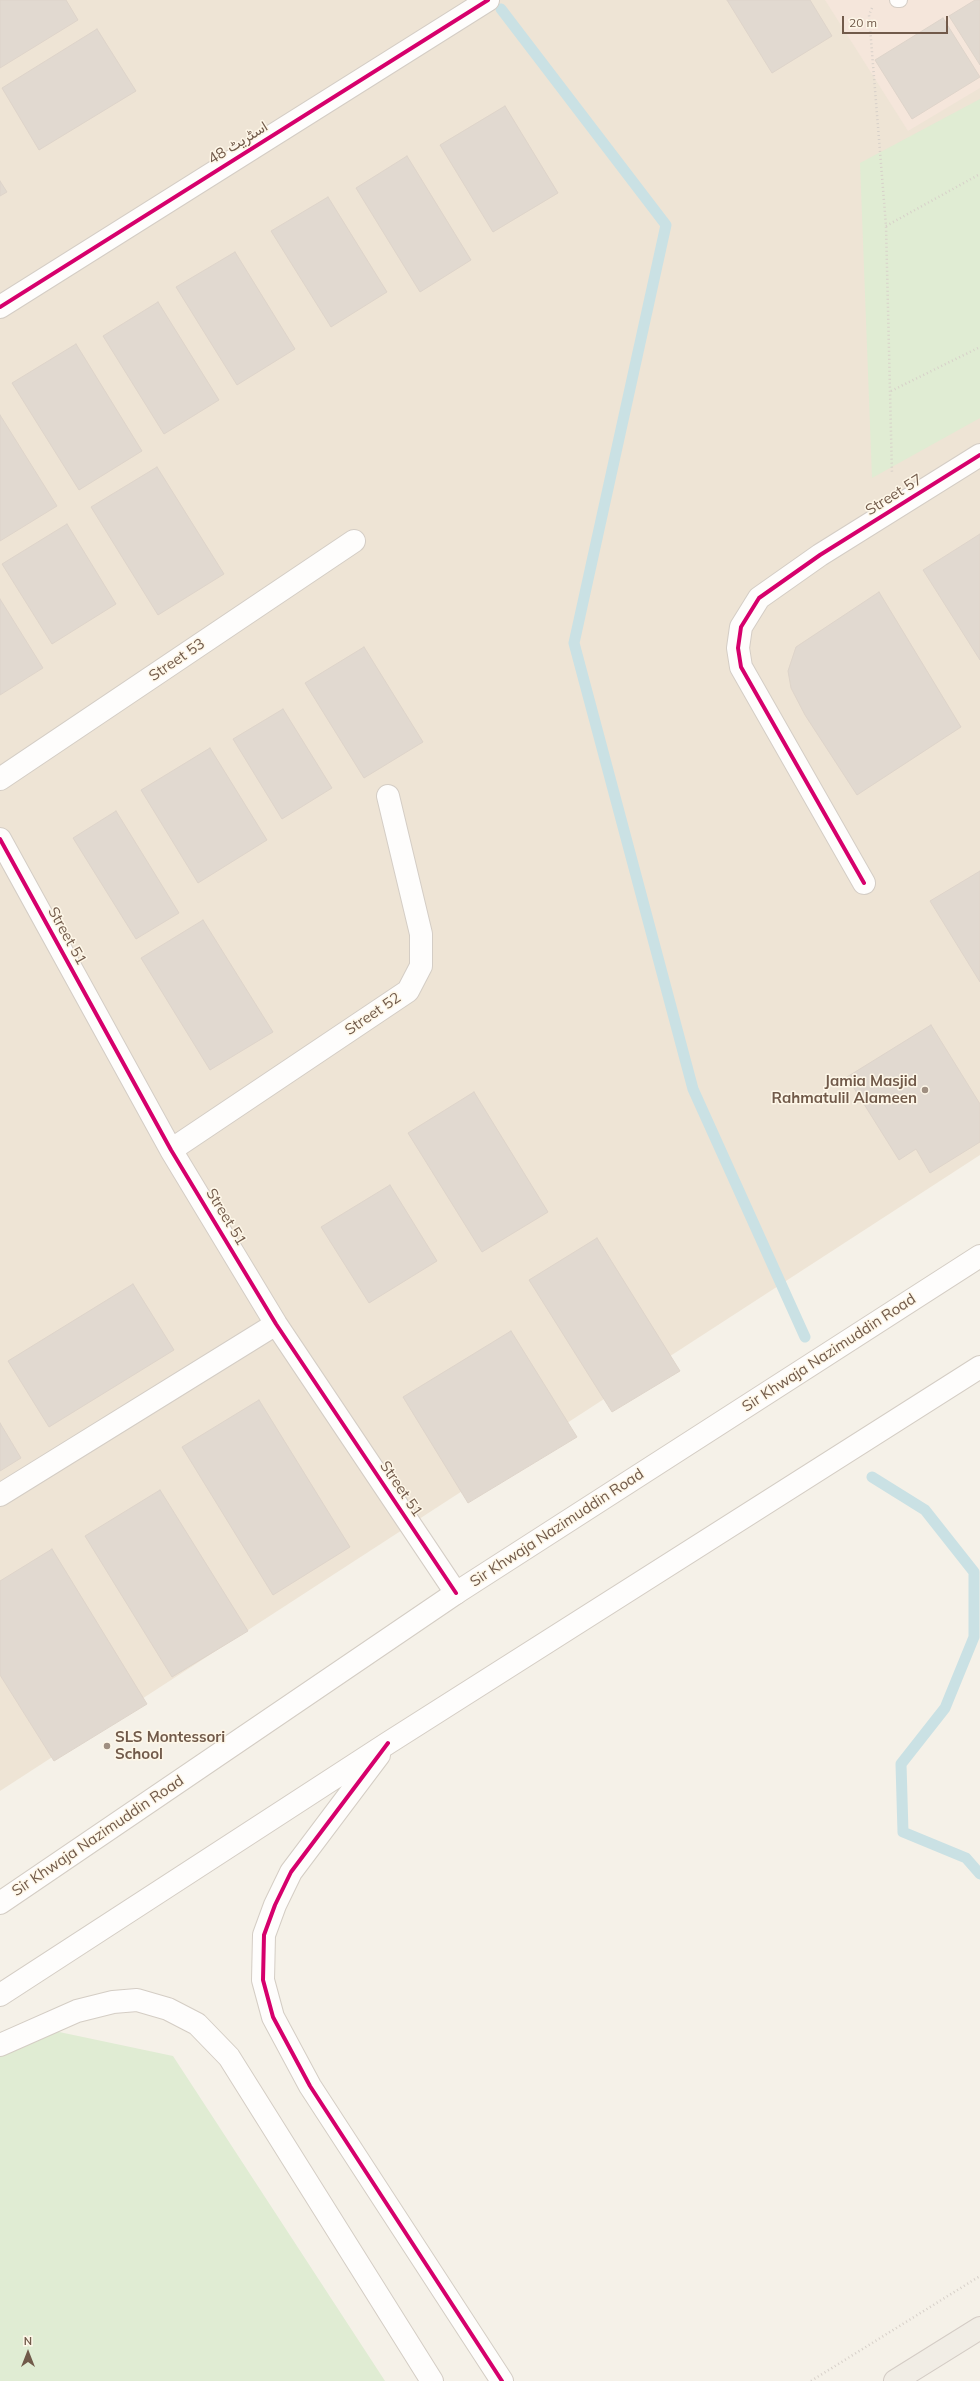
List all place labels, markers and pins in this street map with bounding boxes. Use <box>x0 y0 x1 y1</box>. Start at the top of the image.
place label: Jamia Masjid Rahmatulil Alameen <box>772 1072 917 1107</box>
marker: Jamia Masjid Rahmatulil Alameen <box>920 1085 930 1095</box>
place label: SLS Montessori School <box>115 1728 225 1763</box>
marker: SLS Montessori School <box>102 1741 112 1751</box>

